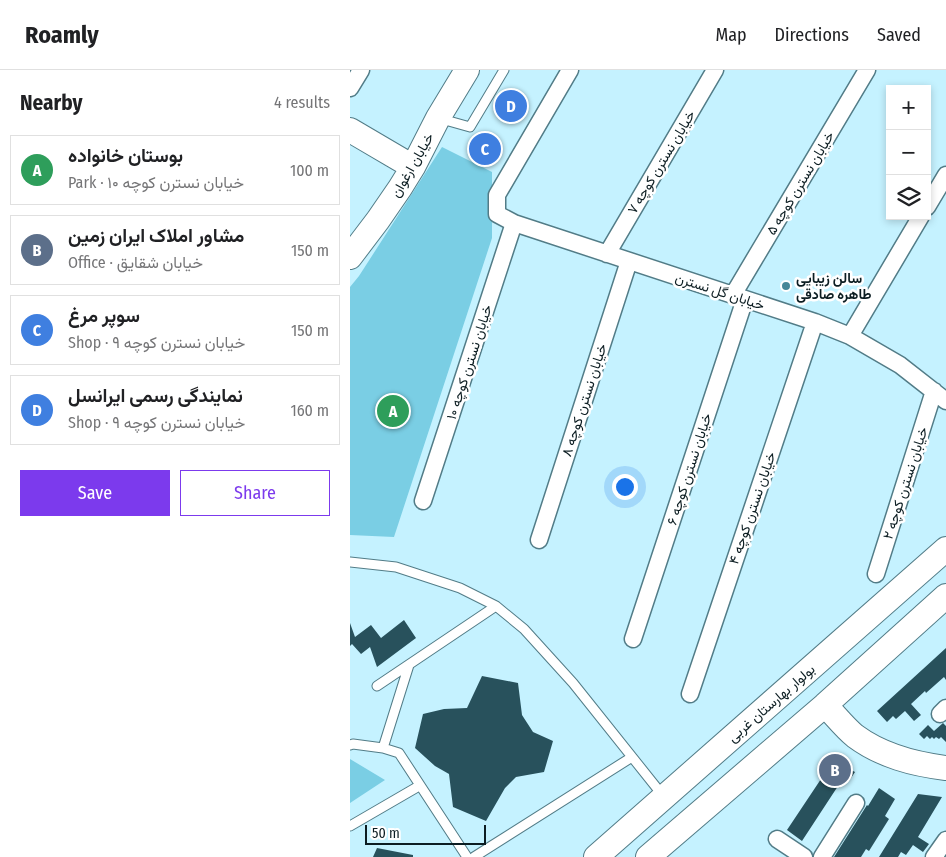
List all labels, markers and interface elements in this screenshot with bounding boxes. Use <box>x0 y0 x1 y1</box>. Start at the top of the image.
text: Roamly <box>25 21 99 49</box>
text: Map <box>715 24 747 46</box>
text: Directions <box>775 24 849 46</box>
text: Saved <box>877 24 921 46</box>
map controls <box>886 85 931 220</box>
button: + <box>886 85 931 130</box>
pin: D <box>495 87 527 125</box>
text: Nearby <box>20 90 82 116</box>
text: 4 results <box>274 93 330 112</box>
street label: خیابان نسترن کوچه ۷ <box>624 107 700 218</box>
street label: خیابان نسترن کوچه ۵ <box>763 128 839 239</box>
street label: خیابان ارغوان <box>387 130 438 201</box>
pin: C <box>469 130 501 168</box>
button: − <box>886 130 931 175</box>
text: بوستان خانواده <box>68 144 183 167</box>
text: A <box>33 161 41 180</box>
text: 100 m <box>290 161 329 180</box>
text: Park · خیابان نسترن کوچه ۱۰ <box>68 173 244 192</box>
button: layers <box>886 175 931 220</box>
text: مشاور املاک ایران زمین <box>68 224 244 247</box>
text: B <box>33 241 41 260</box>
text: 150 m <box>291 241 329 260</box>
text: Office · خیابان شقایق <box>68 253 203 272</box>
street label: خیابان گل نسترن <box>673 269 767 314</box>
place label: سالن زیبایی طاهره صادقی <box>796 270 872 303</box>
marker: سالن زیبایی طاهره صادقی <box>780 280 792 292</box>
street label: خیابان نسترن کوچه ۱۰ <box>443 303 497 422</box>
text: سوپر مرغ <box>68 304 140 327</box>
text: C <box>33 321 41 340</box>
text: 150 m <box>291 321 329 340</box>
text: Shop · خیابان نسترن کوچه ۹ <box>68 333 245 352</box>
street label: خیابان نسترن کوچه ۸ <box>558 341 612 459</box>
text: نمایندگی رسمی ایرانسل <box>68 384 243 407</box>
pin: A <box>377 392 409 430</box>
text: D <box>32 401 42 420</box>
text: 160 m <box>290 401 329 420</box>
street label: خیابان نسترن کوچه ۶ <box>663 411 717 527</box>
text: Shop · خیابان نسترن کوچه ۹ <box>68 413 245 432</box>
street label: خیابان نسترن کوچه ۲ <box>879 425 933 542</box>
street label: خیابان نسترن کوچه ۴ <box>725 450 781 567</box>
button: Save <box>20 470 170 516</box>
button: Share <box>180 470 330 516</box>
your location <box>612 474 638 500</box>
street label: بولوار بهارستان غربی <box>724 661 818 746</box>
pin: B <box>819 751 851 789</box>
scale bar <box>365 822 486 845</box>
text: 50 m <box>372 825 400 842</box>

